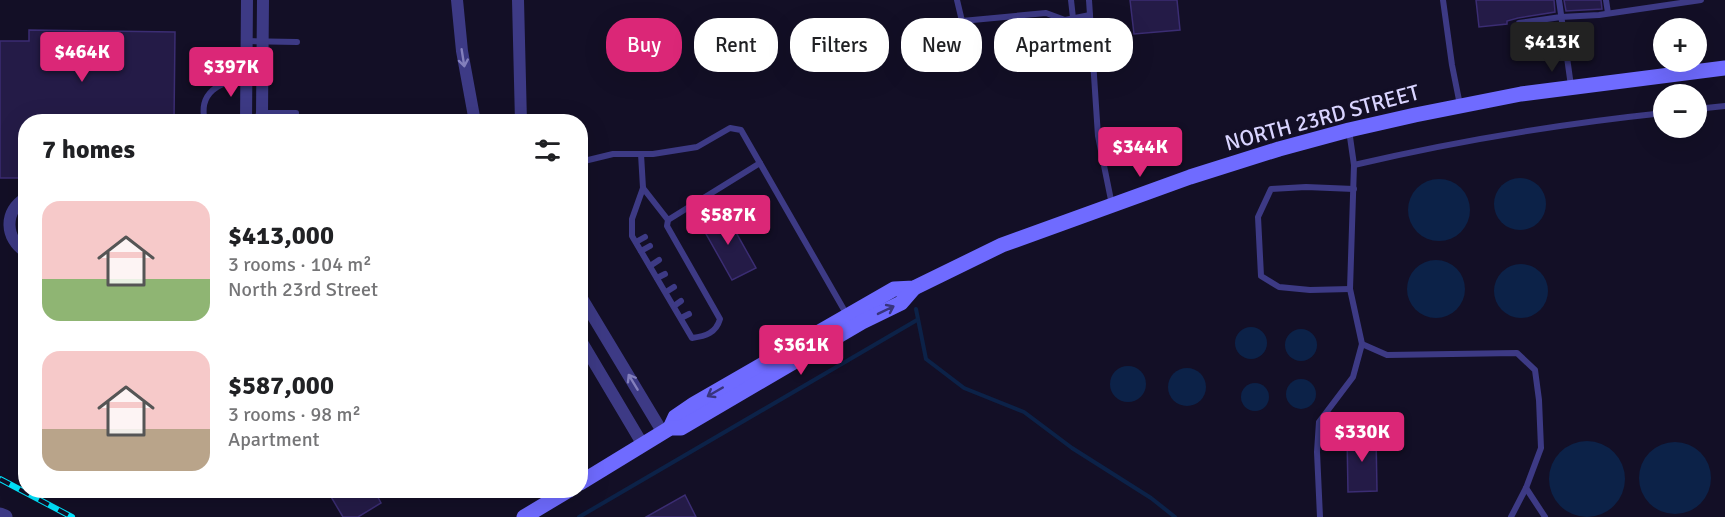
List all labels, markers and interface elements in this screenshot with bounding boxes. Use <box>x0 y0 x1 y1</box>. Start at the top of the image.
chip: Buy <box>606 18 682 72</box>
chip: Rent <box>694 18 778 72</box>
chip: Filters <box>790 18 889 72</box>
chip: New <box>901 18 982 72</box>
chip: Apartment <box>994 18 1133 72</box>
map controls <box>1653 18 1707 138</box>
button: + <box>1653 18 1707 72</box>
pin: $413K <box>1510 22 1594 73</box>
text: $413K <box>1524 29 1580 54</box>
pin: $464K <box>40 32 124 83</box>
text: $464K <box>54 39 110 64</box>
pin: $397K <box>189 47 273 98</box>
one-way arrow <box>458 48 469 68</box>
text: $397K <box>203 54 259 79</box>
street label: NORTH 23RD STREET <box>1222 78 1423 156</box>
button: − <box>1653 84 1707 138</box>
pin: $344K <box>1098 127 1182 178</box>
text: 7 homes <box>42 134 135 166</box>
icon: filters <box>531 134 564 167</box>
text: $344K <box>1112 134 1168 159</box>
pin: $587K <box>686 195 770 246</box>
text: $587K <box>700 202 756 227</box>
text: $413,000 <box>228 220 334 252</box>
icon: home <box>90 225 162 297</box>
text: 3 rooms · 104 m² <box>228 252 372 277</box>
text: North 23rd Street <box>228 277 378 302</box>
one-way arrow <box>877 304 895 316</box>
pin: $361K <box>759 325 843 376</box>
text: $361K <box>773 332 829 357</box>
text: $587,000 <box>228 370 334 402</box>
one-way arrow <box>626 374 638 391</box>
icon: home <box>90 375 162 447</box>
one-way arrow <box>707 386 724 398</box>
text: 3 rooms · 98 m² <box>228 402 361 427</box>
pin: $330K <box>1320 412 1404 463</box>
text: $330K <box>1334 419 1390 444</box>
text: Apartment <box>228 427 320 452</box>

